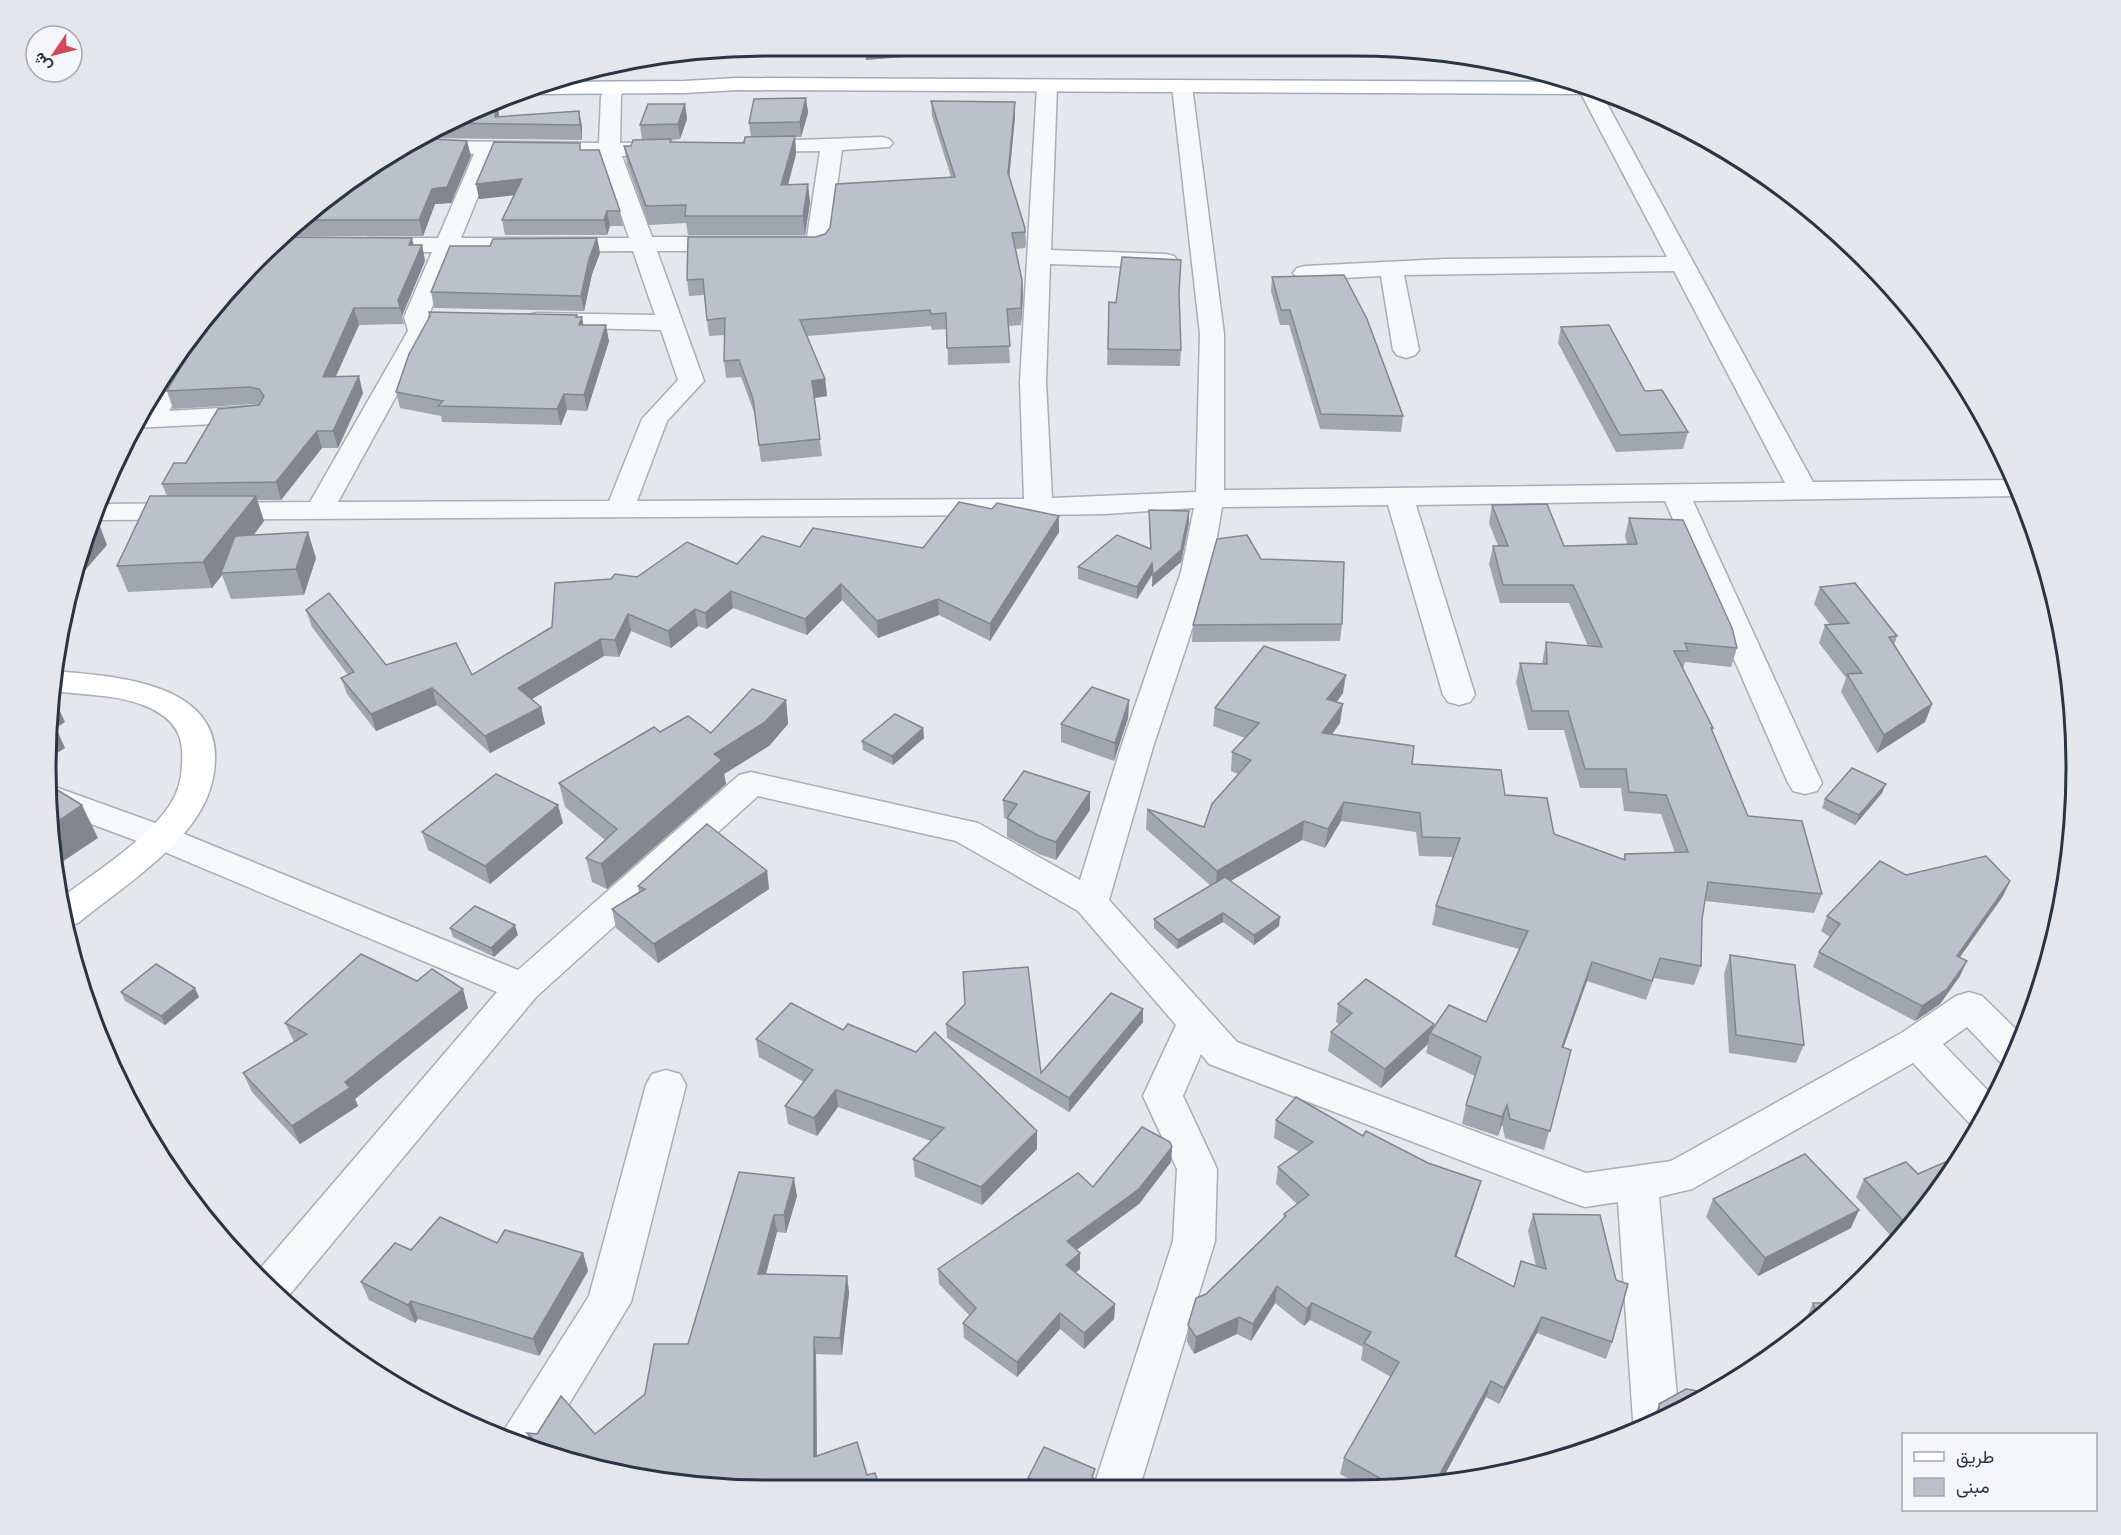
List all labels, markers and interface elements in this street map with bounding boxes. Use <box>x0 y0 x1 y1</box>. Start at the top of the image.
north arrow <box>24 24 84 84</box>
text: ش <box>28 49 55 76</box>
legend <box>1902 1433 2097 1511</box>
text: طريق <box>1956 1445 1994 1468</box>
text: مبنى <box>1956 1475 1990 1498</box>

